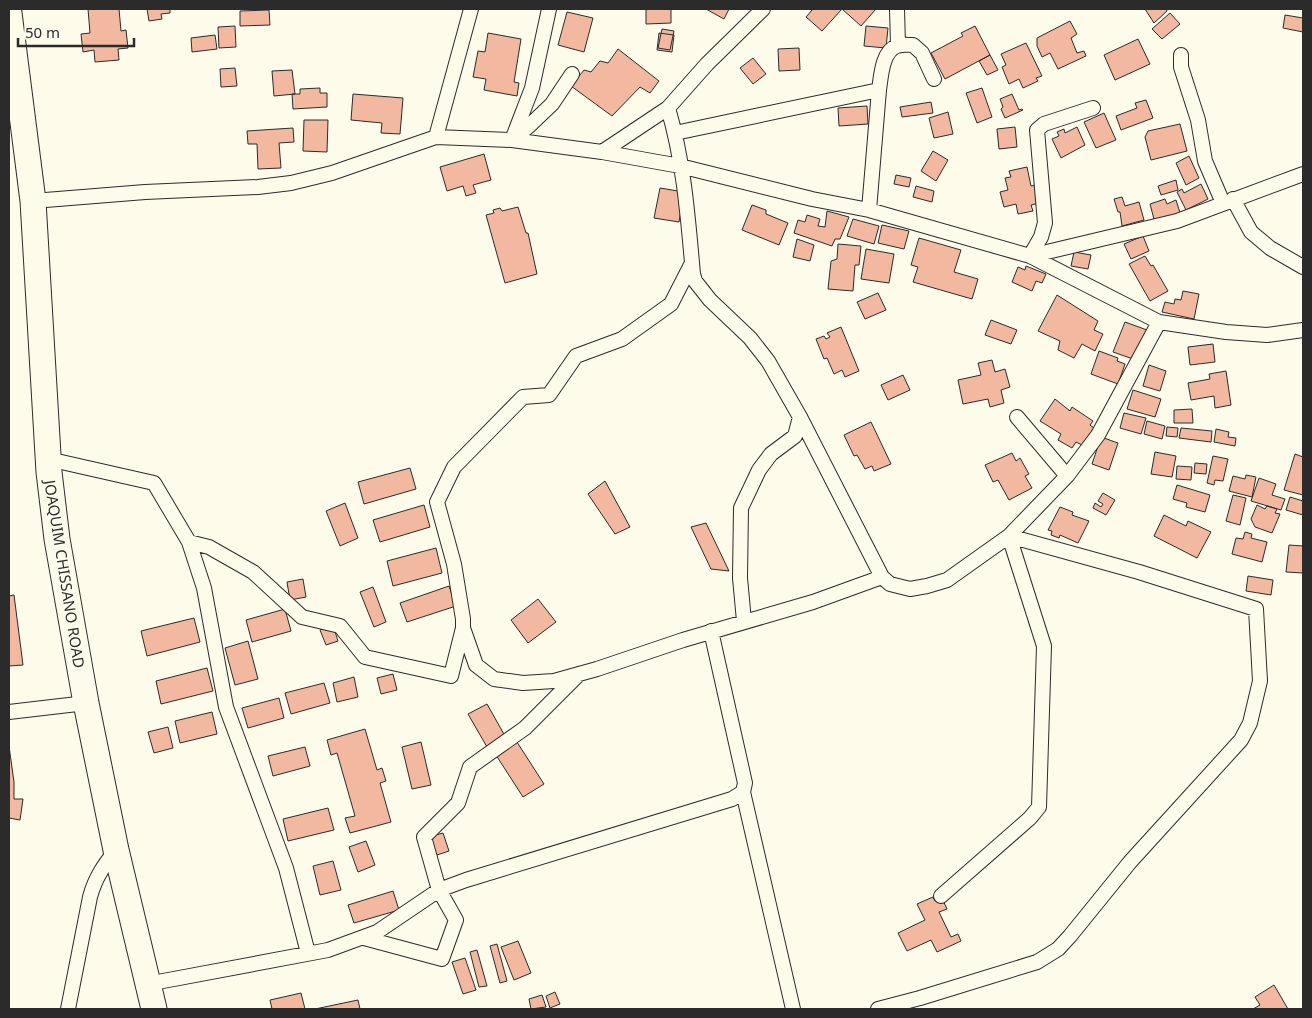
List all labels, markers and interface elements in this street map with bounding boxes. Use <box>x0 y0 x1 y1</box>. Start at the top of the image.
scale bar <box>18 15 134 47</box>
text: 50 m <box>25 22 60 42</box>
street label: JOAQUIM CHISSANO ROAD <box>40 477 90 669</box>

